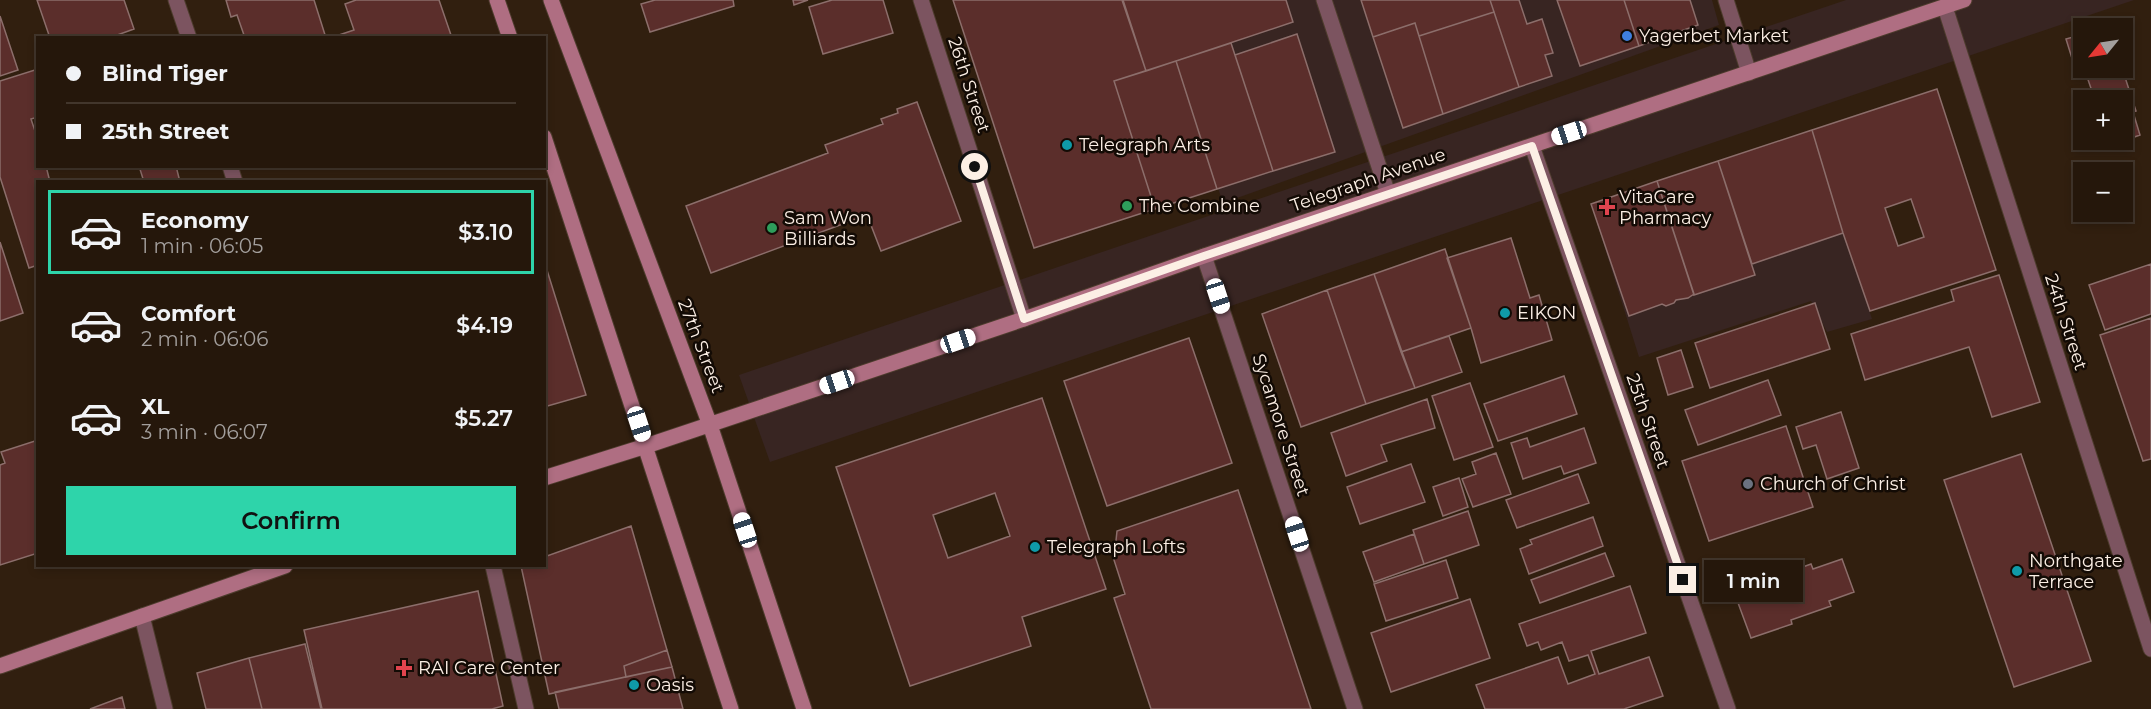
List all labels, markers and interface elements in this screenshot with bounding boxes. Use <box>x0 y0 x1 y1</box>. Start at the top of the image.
north arrow <box>2073 18 2133 78</box>
map controls <box>2073 18 2133 222</box>
place label: Yagerbet Market <box>1639 25 1789 47</box>
marker: Yagerbet Market <box>1620 29 1634 43</box>
street label: 26th Street <box>943 34 995 136</box>
text: Blind Tiger <box>102 60 228 87</box>
button: + <box>2073 90 2133 150</box>
text: 25th Street <box>102 118 229 145</box>
car <box>1549 119 1589 147</box>
place label: Telegraph Arts <box>1079 134 1210 156</box>
marker: Telegraph Arts <box>1060 138 1074 152</box>
street label: Telegraph Avenue <box>1288 143 1448 217</box>
route start <box>961 153 988 180</box>
button: − <box>2073 162 2133 222</box>
place label: VitaCare Pharmacy <box>1619 186 1712 229</box>
place label: The Combine <box>1139 195 1260 217</box>
marker: The Combine <box>1120 199 1134 213</box>
marker: VitaCare Pharmacy <box>1600 200 1614 214</box>
icon: car <box>69 205 123 259</box>
text: Economy <box>141 207 249 234</box>
place label: Sam Won Billiards <box>784 207 872 250</box>
text: $3.10 <box>458 219 513 246</box>
marker: Sam Won Billiards <box>765 221 779 235</box>
text: 1 min · 06:05 <box>141 234 263 258</box>
street label: 24th Street <box>2040 271 2092 373</box>
car <box>1204 276 1232 316</box>
street label: 27th Street <box>673 296 729 396</box>
icon: car <box>69 298 123 352</box>
text: Comfort <box>141 300 236 327</box>
place label: EIKON <box>1517 302 1576 324</box>
marker: EIKON <box>1498 306 1512 320</box>
text: $4.19 <box>456 312 513 339</box>
text: 2 min · 06:06 <box>141 327 268 351</box>
car <box>938 327 978 355</box>
street label: Sycamore Street <box>1248 351 1314 499</box>
car <box>817 368 857 396</box>
street label: 25th Street <box>1621 371 1675 471</box>
icon: car <box>69 391 123 445</box>
text: XL <box>141 393 170 420</box>
car <box>625 404 653 444</box>
text: $5.27 <box>455 405 513 432</box>
text: 3 min · 06:07 <box>141 420 268 444</box>
place label: Church of Christ <box>1760 473 1906 495</box>
marker: Church of Christ <box>1741 477 1755 491</box>
button: Confirm <box>66 486 516 555</box>
car <box>731 510 759 550</box>
car <box>1283 514 1311 554</box>
place label: Telegraph Lofts <box>1047 536 1186 558</box>
marker: Telegraph Lofts <box>1028 540 1042 554</box>
place label: Northgate Terrace <box>2029 550 2123 593</box>
callout: 1 min <box>1704 559 1803 601</box>
marker: Northgate Terrace <box>2010 564 2024 578</box>
route end <box>1669 566 1696 593</box>
text: 1 min <box>1727 569 1780 593</box>
place label: RAI Care Center <box>418 657 560 679</box>
marker: RAI Care Center <box>395 659 413 677</box>
place label: Oasis <box>646 674 694 696</box>
marker: Oasis <box>627 678 641 692</box>

